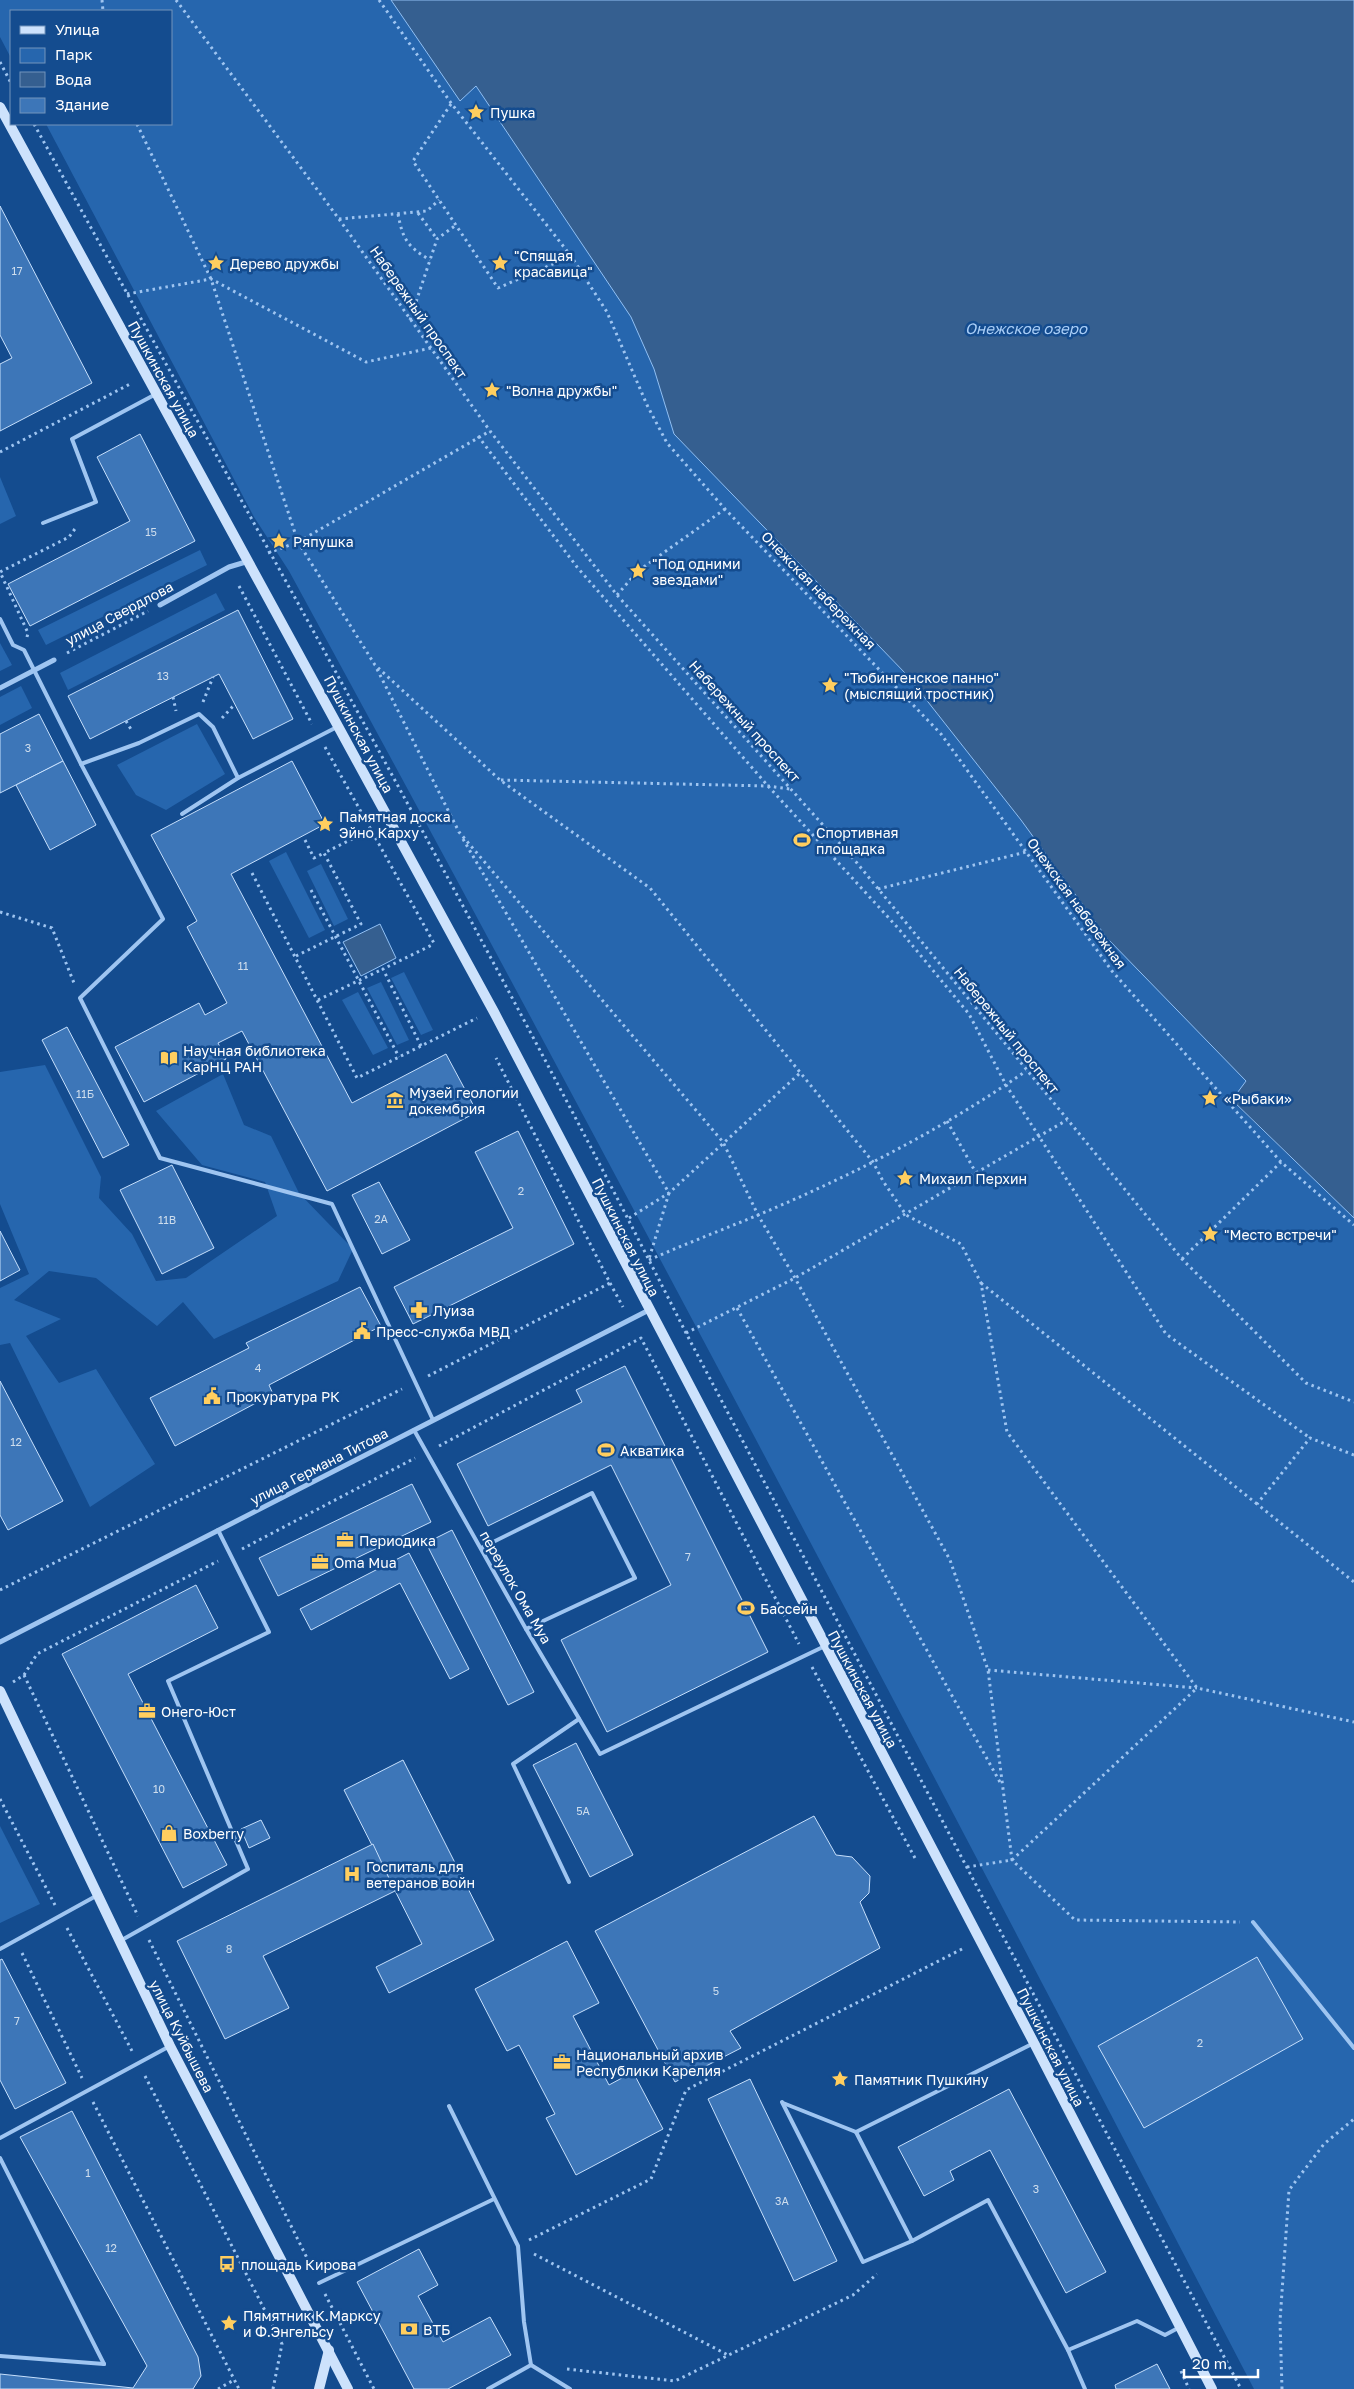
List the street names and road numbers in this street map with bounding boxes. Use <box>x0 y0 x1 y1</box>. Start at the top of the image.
street label: Набережный проспект <box>367 242 471 382</box>
street label: Пушкинская улица <box>125 318 203 440</box>
street label: Онежская набережная <box>758 527 880 653</box>
street label: улица Свердлова <box>62 577 176 649</box>
street label: Набережный проспект <box>686 657 804 785</box>
street label: Пушкинская улица <box>321 672 397 796</box>
street label: Онежская набережная <box>1024 834 1130 972</box>
street label: Набережный проспект <box>951 963 1063 1097</box>
street label: Пушкинская улица <box>589 1175 663 1299</box>
street label: улица Германа Титова <box>247 1424 391 1508</box>
street label: переулок Ома Муа <box>477 1527 555 1647</box>
street label: Пушкинская улица <box>825 1627 901 1751</box>
street label: улица Куйбышева <box>146 1977 218 2095</box>
street label: Пушкинская улица <box>1014 1985 1088 2109</box>

